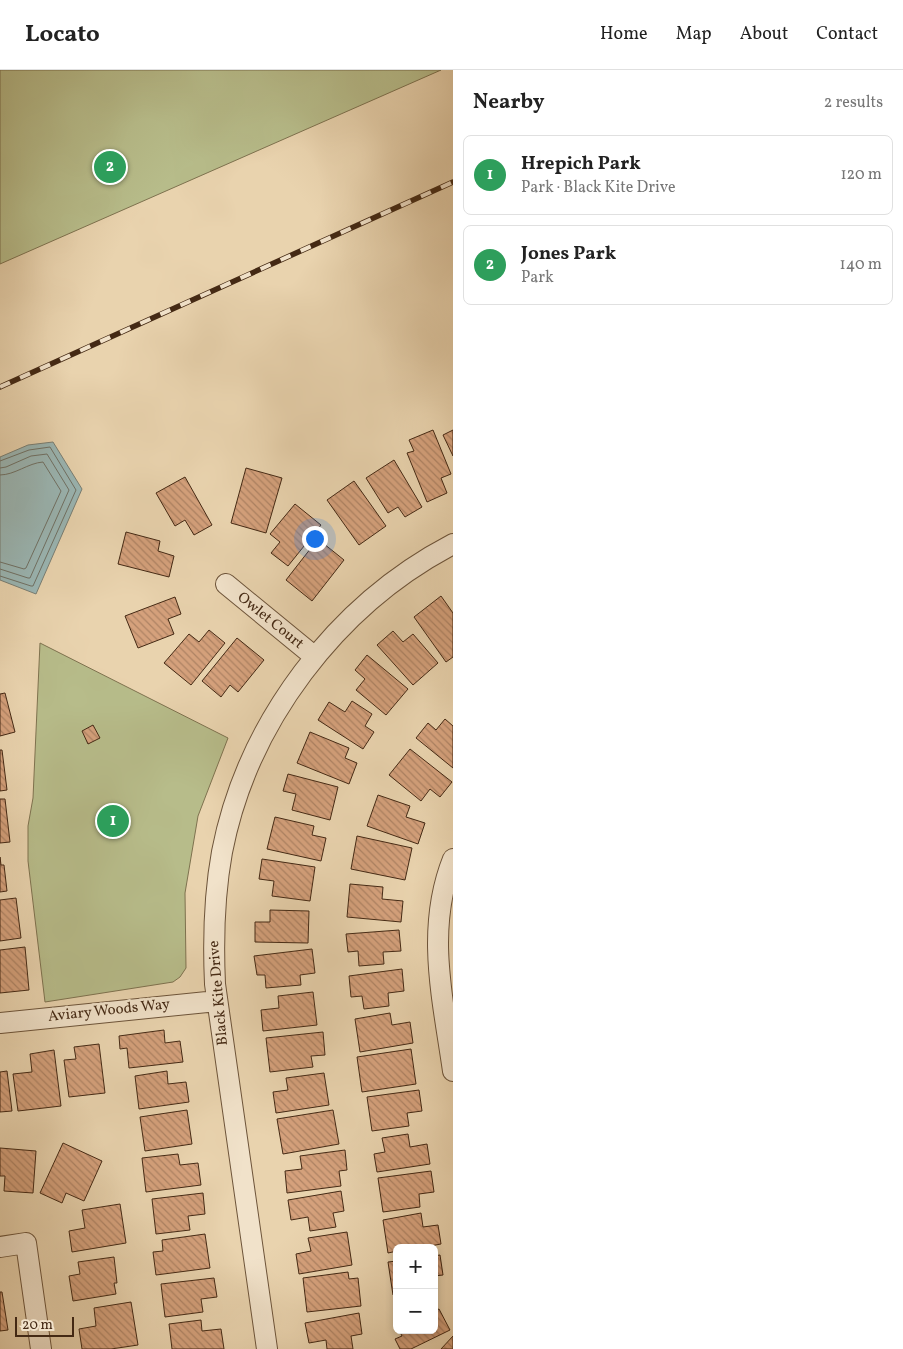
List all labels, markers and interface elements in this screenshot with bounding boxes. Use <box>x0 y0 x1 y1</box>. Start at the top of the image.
text: Locato <box>25 18 100 52</box>
text: Home <box>600 22 648 47</box>
text: Map <box>676 22 712 47</box>
text: About <box>740 22 788 47</box>
text: Contact <box>816 22 878 47</box>
text: Nearby <box>473 88 544 117</box>
text: 2 results <box>824 92 883 114</box>
pin: 2 <box>94 148 126 186</box>
text: Hrepich Park <box>521 151 641 177</box>
text: 1 <box>487 164 493 186</box>
text: 120 m <box>840 164 882 186</box>
text: Park · Black Kite Drive <box>521 177 676 199</box>
text: Jones Park <box>521 241 616 267</box>
text: 2 <box>486 254 494 276</box>
text: 140 m <box>840 254 882 276</box>
text: Park <box>521 267 554 289</box>
your location <box>302 526 328 552</box>
street label: Owlet Court <box>232 588 308 654</box>
pin: 1 <box>97 802 129 840</box>
street label: Black Kite Drive <box>204 940 234 1046</box>
street label: Aviary Woods Way <box>47 994 171 1028</box>
map controls <box>393 1244 438 1334</box>
button: + <box>393 1244 438 1289</box>
button: − <box>393 1289 438 1334</box>
scale bar <box>15 1314 74 1337</box>
text: 20 m <box>22 1316 53 1335</box>

